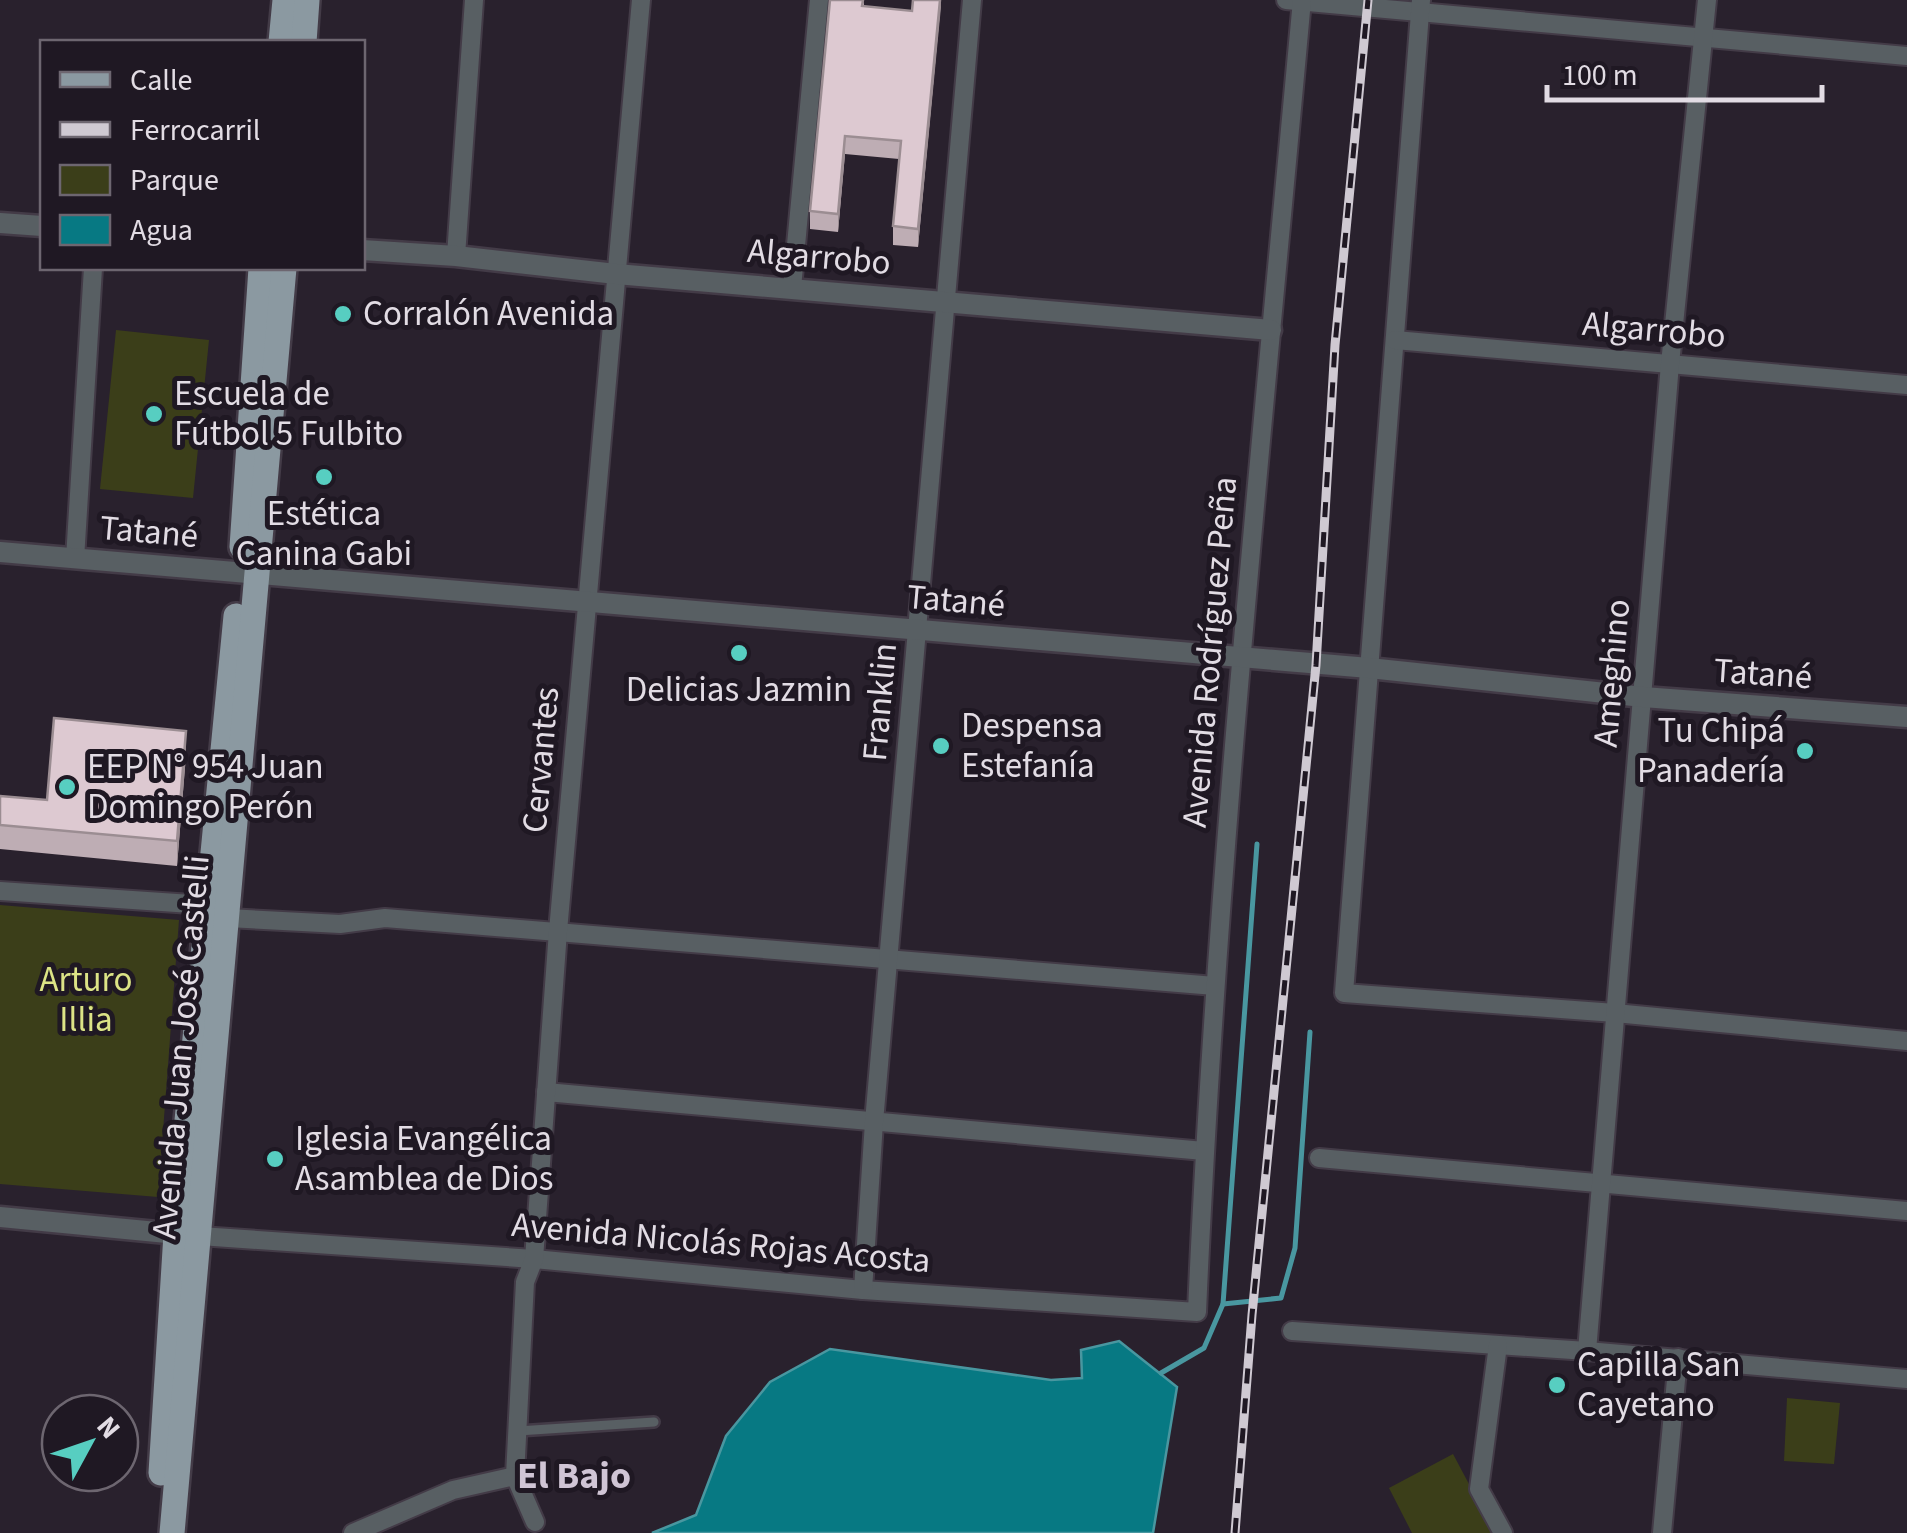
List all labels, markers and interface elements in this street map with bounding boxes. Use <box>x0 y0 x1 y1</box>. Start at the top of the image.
legend <box>40 40 365 270</box>
scale bar <box>1547 40 1822 102</box>
text: 100 m <box>1562 54 1638 97</box>
text: Calle <box>130 59 192 102</box>
text: Ferrocarril <box>130 109 260 152</box>
text: Parque <box>130 159 219 202</box>
text: Agua <box>130 209 193 252</box>
street label: Algarrobo <box>745 226 893 288</box>
place label: Corralón Avenida <box>363 289 614 339</box>
street label: Algarrobo <box>1580 299 1728 361</box>
marker: Corralón Avenida <box>332 303 354 325</box>
place label: Escuela de Fútbol 5 Fulbito <box>174 369 403 459</box>
marker: Escuela de Fútbol 5 Fulbito <box>143 403 165 425</box>
marker: Estética Canina Gabi <box>313 466 335 488</box>
street label: Avenida Rodríguez Peña <box>1170 475 1250 829</box>
place label: Estética Canina Gabi <box>236 489 412 579</box>
street label: Tatané <box>98 503 200 561</box>
street label: Tatané <box>905 572 1007 630</box>
street label: Ameghino <box>1581 597 1643 749</box>
street label: Franklin <box>850 641 910 763</box>
marker: Delicias Jazmin <box>728 642 750 664</box>
street label: Tatané <box>1712 646 1814 702</box>
place label: Delicias Jazmin <box>626 665 852 715</box>
street label: Cervantes <box>510 685 572 835</box>
place label: Despensa Estefanía <box>961 701 1103 791</box>
place label: Tu Chipá Panadería <box>1637 706 1785 796</box>
marker: Despensa Estefanía <box>930 735 952 757</box>
marker: Tu Chipá Panadería <box>1794 740 1816 762</box>
place label: EEP N° 954 Juan Domingo Perón <box>87 742 324 832</box>
marker: EEP N° 954 Juan Domingo Perón <box>56 776 78 798</box>
street label: Avenida Juan José Castelli <box>139 853 223 1241</box>
park label: Arturo Illia <box>40 955 132 1045</box>
place label: Iglesia Evangélica Asamblea de Dios <box>295 1114 553 1204</box>
marker: Iglesia Evangélica Asamblea de Dios <box>264 1148 286 1170</box>
street label: Avenida Nicolás Rojas Acosta <box>510 1200 932 1286</box>
place label: Capilla San Cayetano <box>1577 1340 1741 1430</box>
marker: Capilla San Cayetano <box>1546 1374 1568 1396</box>
north arrow <box>40 1393 140 1493</box>
text: N <box>87 1408 130 1448</box>
district label: El Bajo <box>517 1449 631 1503</box>

